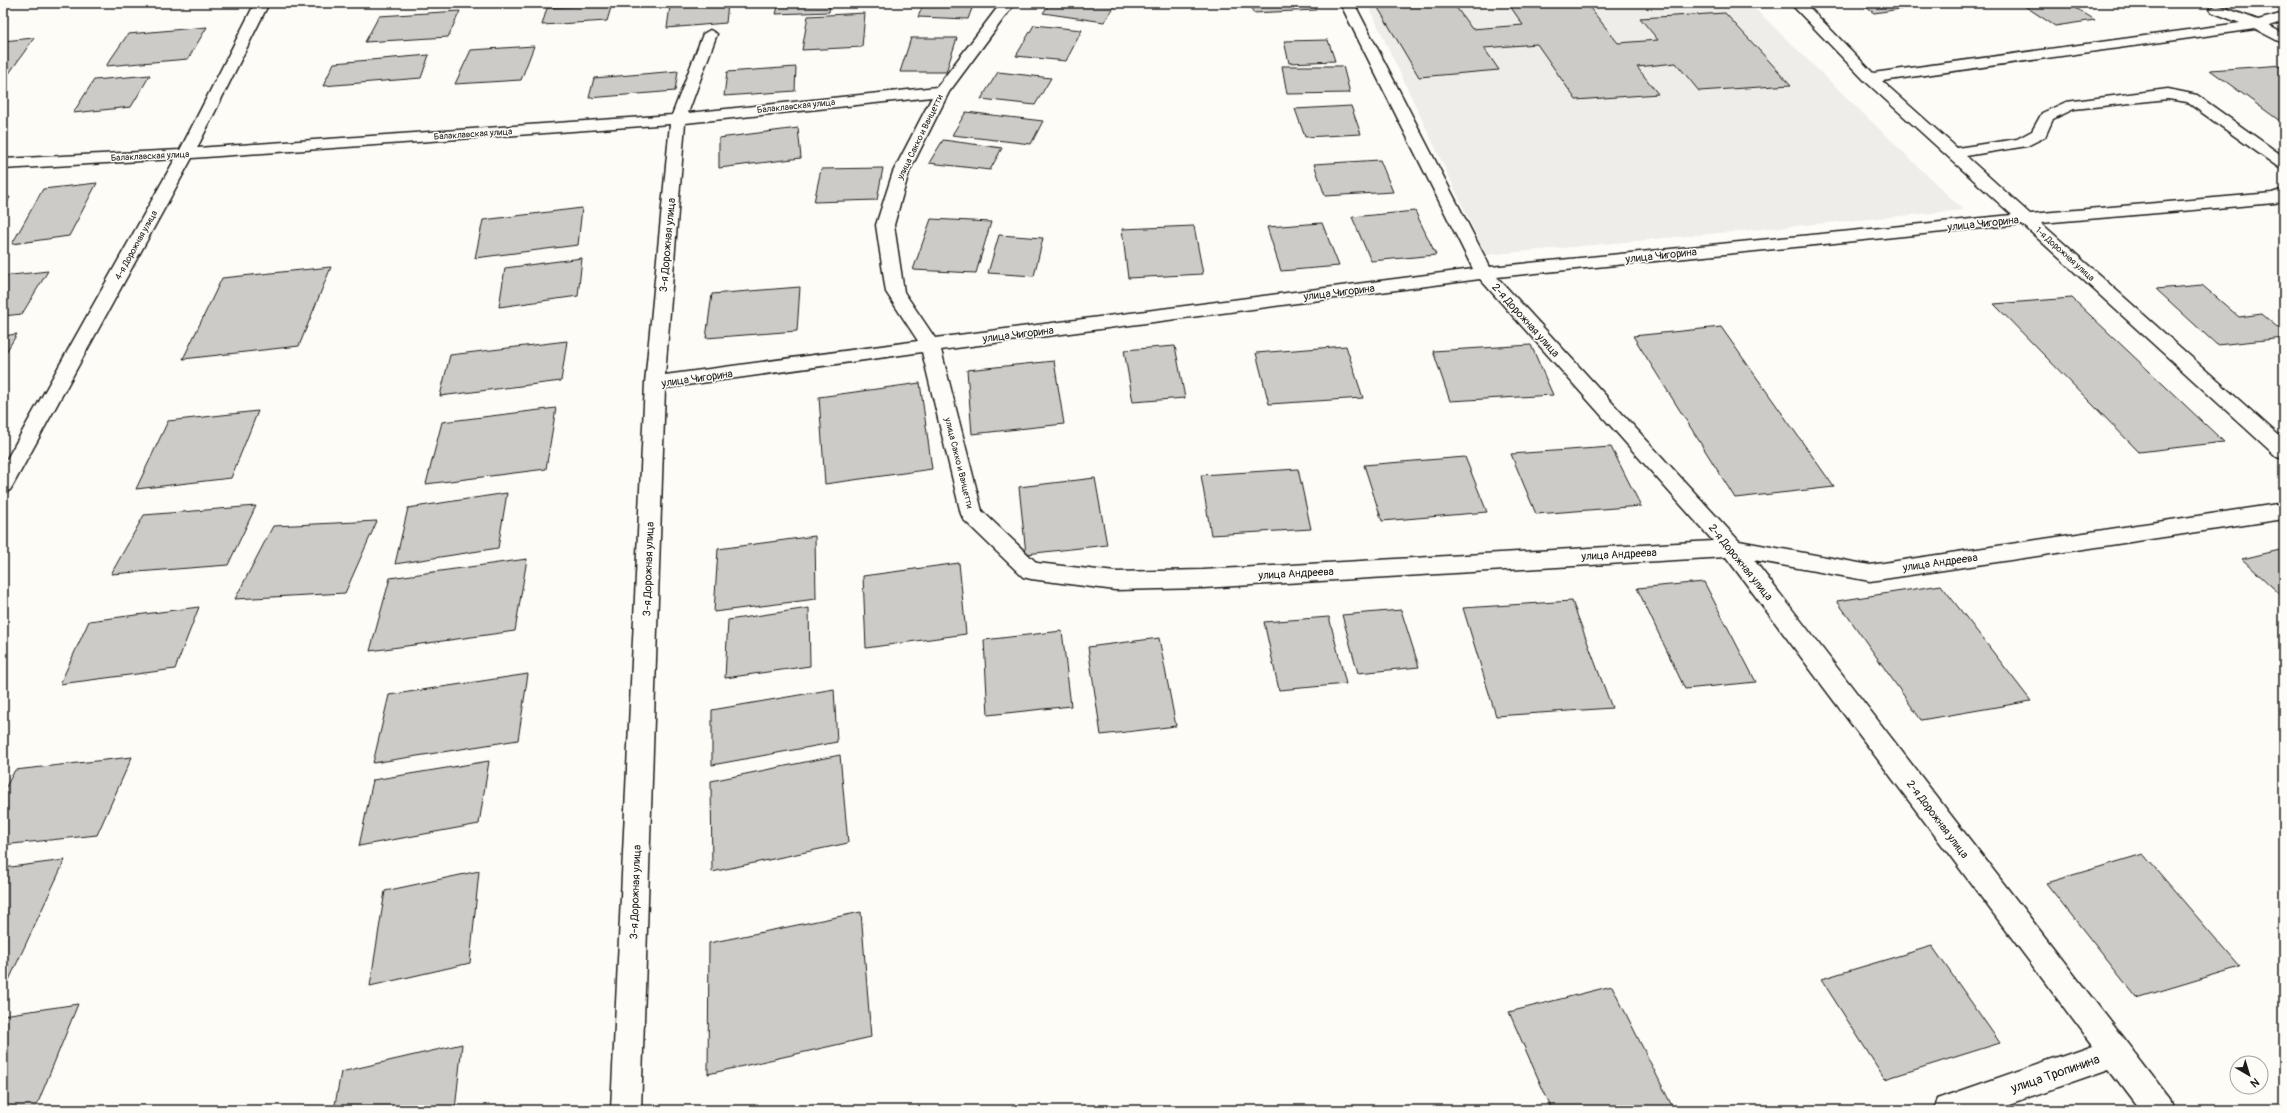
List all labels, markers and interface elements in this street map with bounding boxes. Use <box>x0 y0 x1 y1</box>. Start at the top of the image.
street label: улица Сакко и Ванцетти <box>895 93 946 182</box>
street label: Балаклавская улица <box>756 97 836 116</box>
street label: Балаклавская улица <box>433 126 513 143</box>
street label: Балаклавская улица <box>111 149 190 164</box>
street label: 3-я Дорожная улица <box>657 197 678 293</box>
street label: 4-я Дорожная улица <box>113 209 160 282</box>
street label: улица Чигорина <box>1946 213 2019 234</box>
street label: 1-я Дорожная улица <box>2033 225 2097 284</box>
street label: улица Чигорина <box>1624 245 1697 266</box>
street label: 2-я Дорожная улица <box>1489 281 1562 360</box>
street label: улица Чигорина <box>1302 282 1375 303</box>
street label: улица Чигорина <box>981 324 1054 345</box>
street label: улица Чигорина <box>660 367 733 390</box>
street label: улица Сакко и Ванцетти <box>942 416 975 510</box>
street label: 2-я Дорожная улица <box>1706 521 1775 603</box>
street label: 3-я Дорожная улица <box>640 522 657 617</box>
street label: улица Андреева <box>1580 546 1657 563</box>
street label: улица Андреева <box>1901 551 1978 574</box>
street label: улица Андреева <box>1257 565 1334 582</box>
street label: 2-я Дорожная улица <box>1904 778 1971 861</box>
street label: 3-я Дорожная улица <box>627 845 644 940</box>
street label: улица Тропинина <box>2008 1051 2102 1097</box>
north arrow <box>2229 1055 2269 1095</box>
text: N <box>2247 1075 2262 1090</box>

